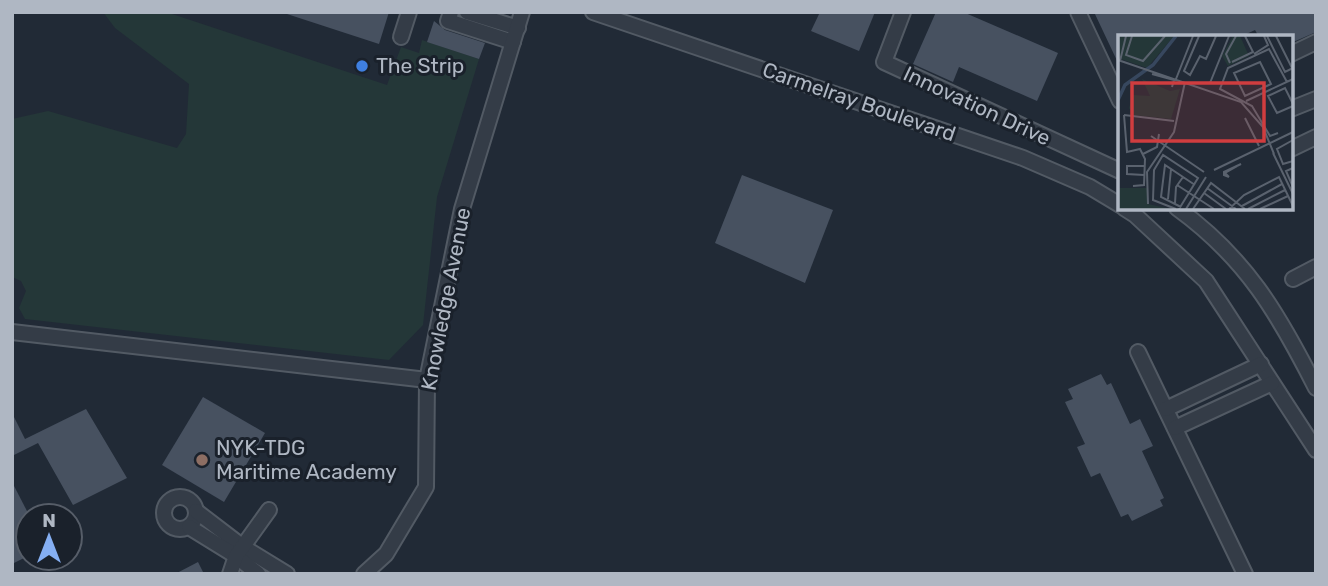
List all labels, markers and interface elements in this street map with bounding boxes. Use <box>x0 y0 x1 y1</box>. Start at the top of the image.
inset map <box>1118 35 1293 210</box>
place label: The Strip <box>376 53 464 78</box>
street label: Carmelray Boulevard <box>759 57 959 146</box>
marker: The Strip <box>354 58 370 74</box>
street label: Innovation Drive <box>900 61 1055 151</box>
street label: Knowledge Avenue <box>416 205 476 392</box>
place label: NYK-TDG Maritime Academy <box>216 435 397 484</box>
marker: NYK-TDG Maritime Academy <box>194 452 210 468</box>
north arrow <box>14 502 84 572</box>
text: N <box>42 509 56 532</box>

